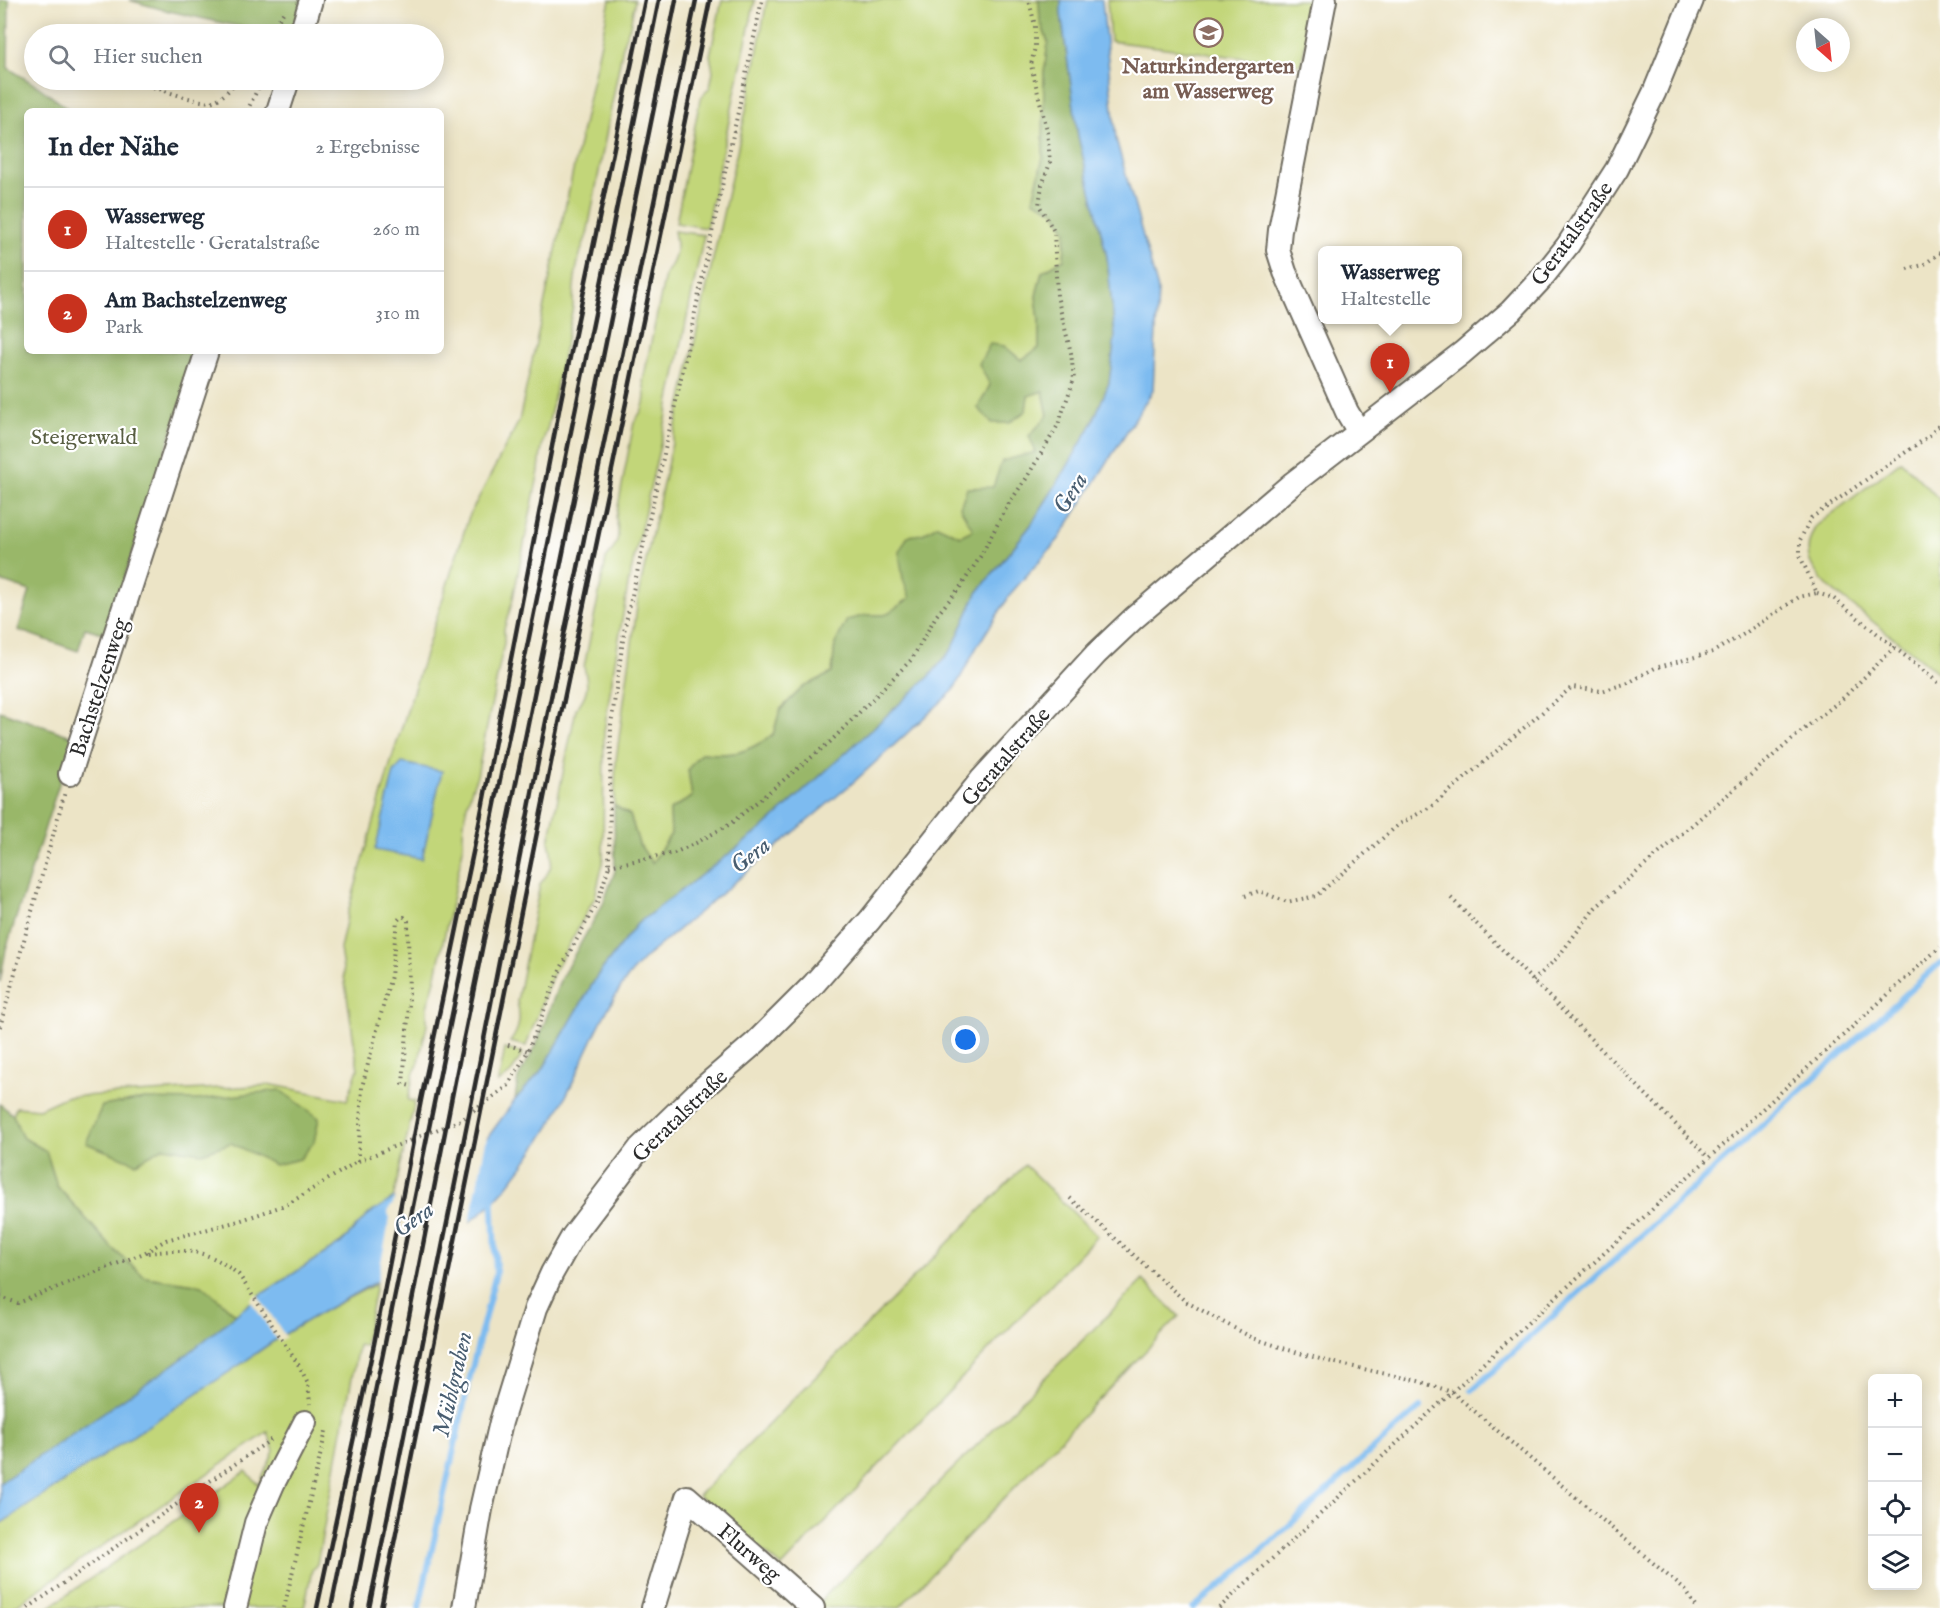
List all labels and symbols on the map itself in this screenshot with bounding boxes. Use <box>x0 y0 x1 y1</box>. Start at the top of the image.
school or university icon: Naturkindergarten am Wasserweg <box>1192 17 1224 49</box>
north arrow <box>1796 18 1850 72</box>
place label: Naturkindergarten am Wasserweg <box>1120 53 1295 106</box>
street label: Geratalstraße <box>1525 176 1620 292</box>
pin: 1 <box>1370 344 1410 393</box>
park label: Steigerwald <box>31 424 138 452</box>
water label: Gera <box>1047 467 1096 520</box>
street label: Bachstelzenweg <box>64 613 136 761</box>
street label: Geratalstraße <box>956 702 1057 813</box>
water label: Gera <box>724 831 777 882</box>
your location <box>951 1025 980 1054</box>
street label: Geratalstraße <box>627 1064 734 1169</box>
water label: Gera <box>387 1195 440 1245</box>
water label: Mühlgraben <box>426 1329 481 1440</box>
pin: 2 <box>180 1484 218 1533</box>
street label: Flurweg <box>711 1518 787 1590</box>

